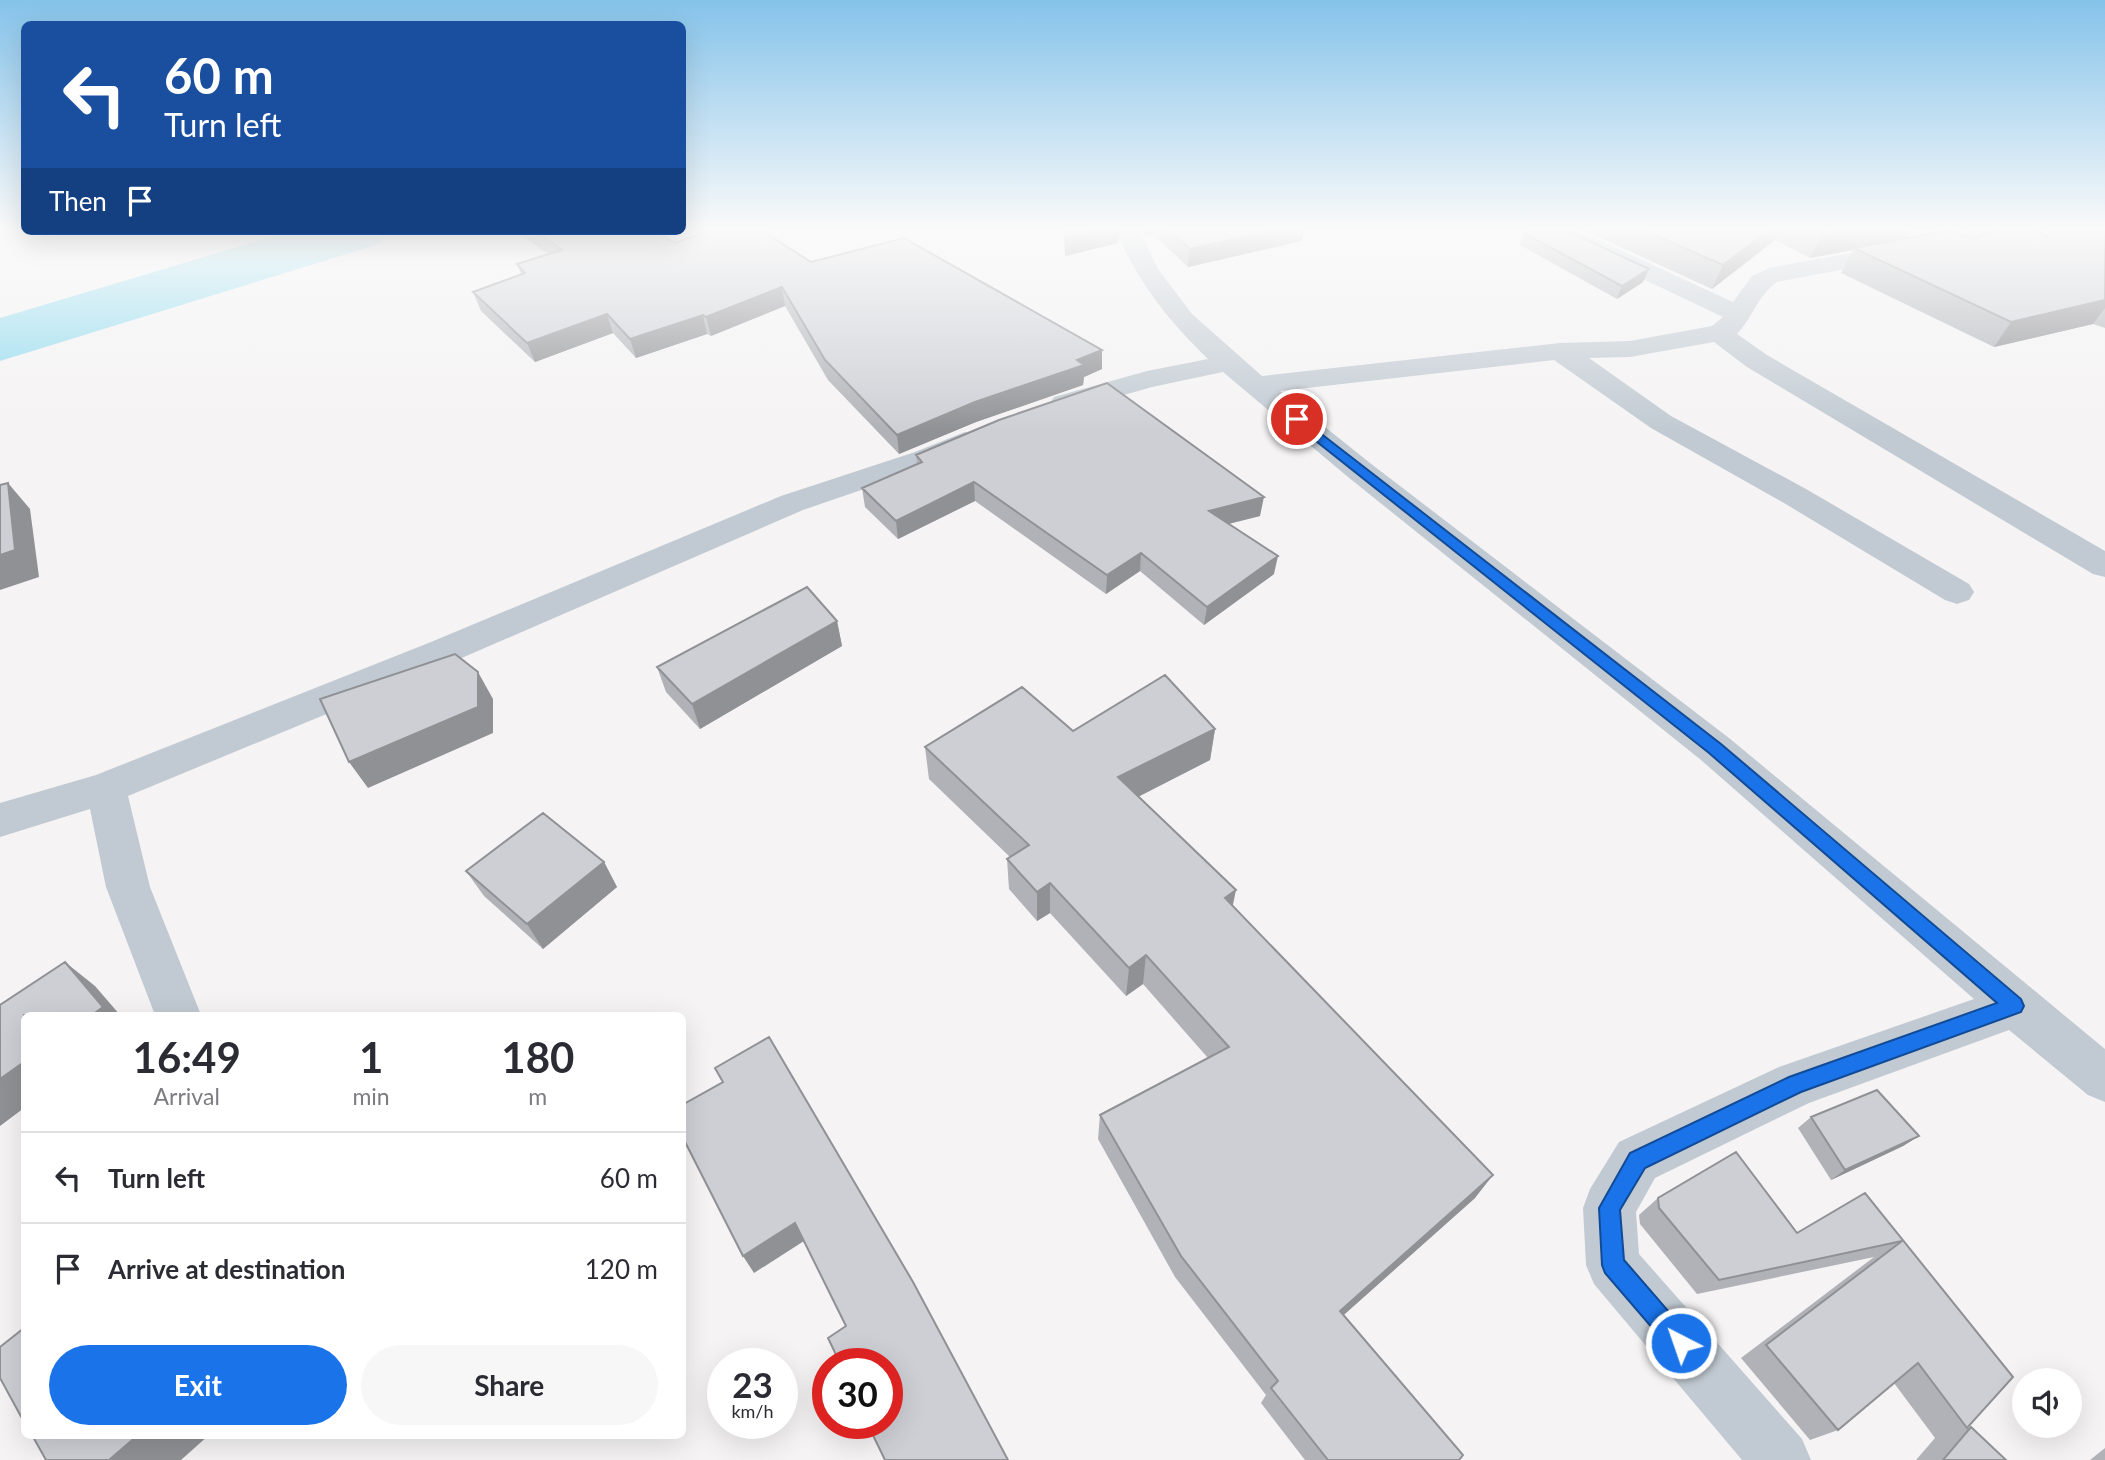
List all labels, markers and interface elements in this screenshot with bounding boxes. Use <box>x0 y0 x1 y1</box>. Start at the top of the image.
text: 60 m <box>164 46 274 104</box>
icon: left <box>49 49 140 140</box>
text: Turn left <box>164 105 281 144</box>
icon: arrive <box>121 182 159 220</box>
text: Then <box>49 185 107 217</box>
pin <box>1267 389 1327 449</box>
icon: arrive <box>1278 400 1316 438</box>
text: 16:49 <box>133 1032 241 1082</box>
text: 1 <box>359 1032 383 1082</box>
text: 180 <box>501 1032 574 1082</box>
text: Arrival <box>154 1082 220 1110</box>
text: min <box>352 1082 390 1110</box>
text: m <box>528 1082 547 1110</box>
icon: left <box>49 1159 87 1197</box>
text: Turn left <box>108 1162 205 1194</box>
text: 60 m <box>600 1162 658 1194</box>
icon: arrive <box>49 1250 87 1288</box>
text: Arrive at destination <box>108 1253 345 1285</box>
text: 120 m <box>585 1253 658 1285</box>
position arrow <box>1644 1306 1718 1380</box>
button: Exit <box>49 1345 347 1425</box>
button: Share <box>361 1345 658 1425</box>
speed limit sign: 30 <box>812 1348 903 1439</box>
text: 23 <box>732 1363 773 1405</box>
map controls <box>2012 1368 2082 1438</box>
button: sound <box>2012 1368 2082 1438</box>
text: km/h <box>731 1400 774 1422</box>

